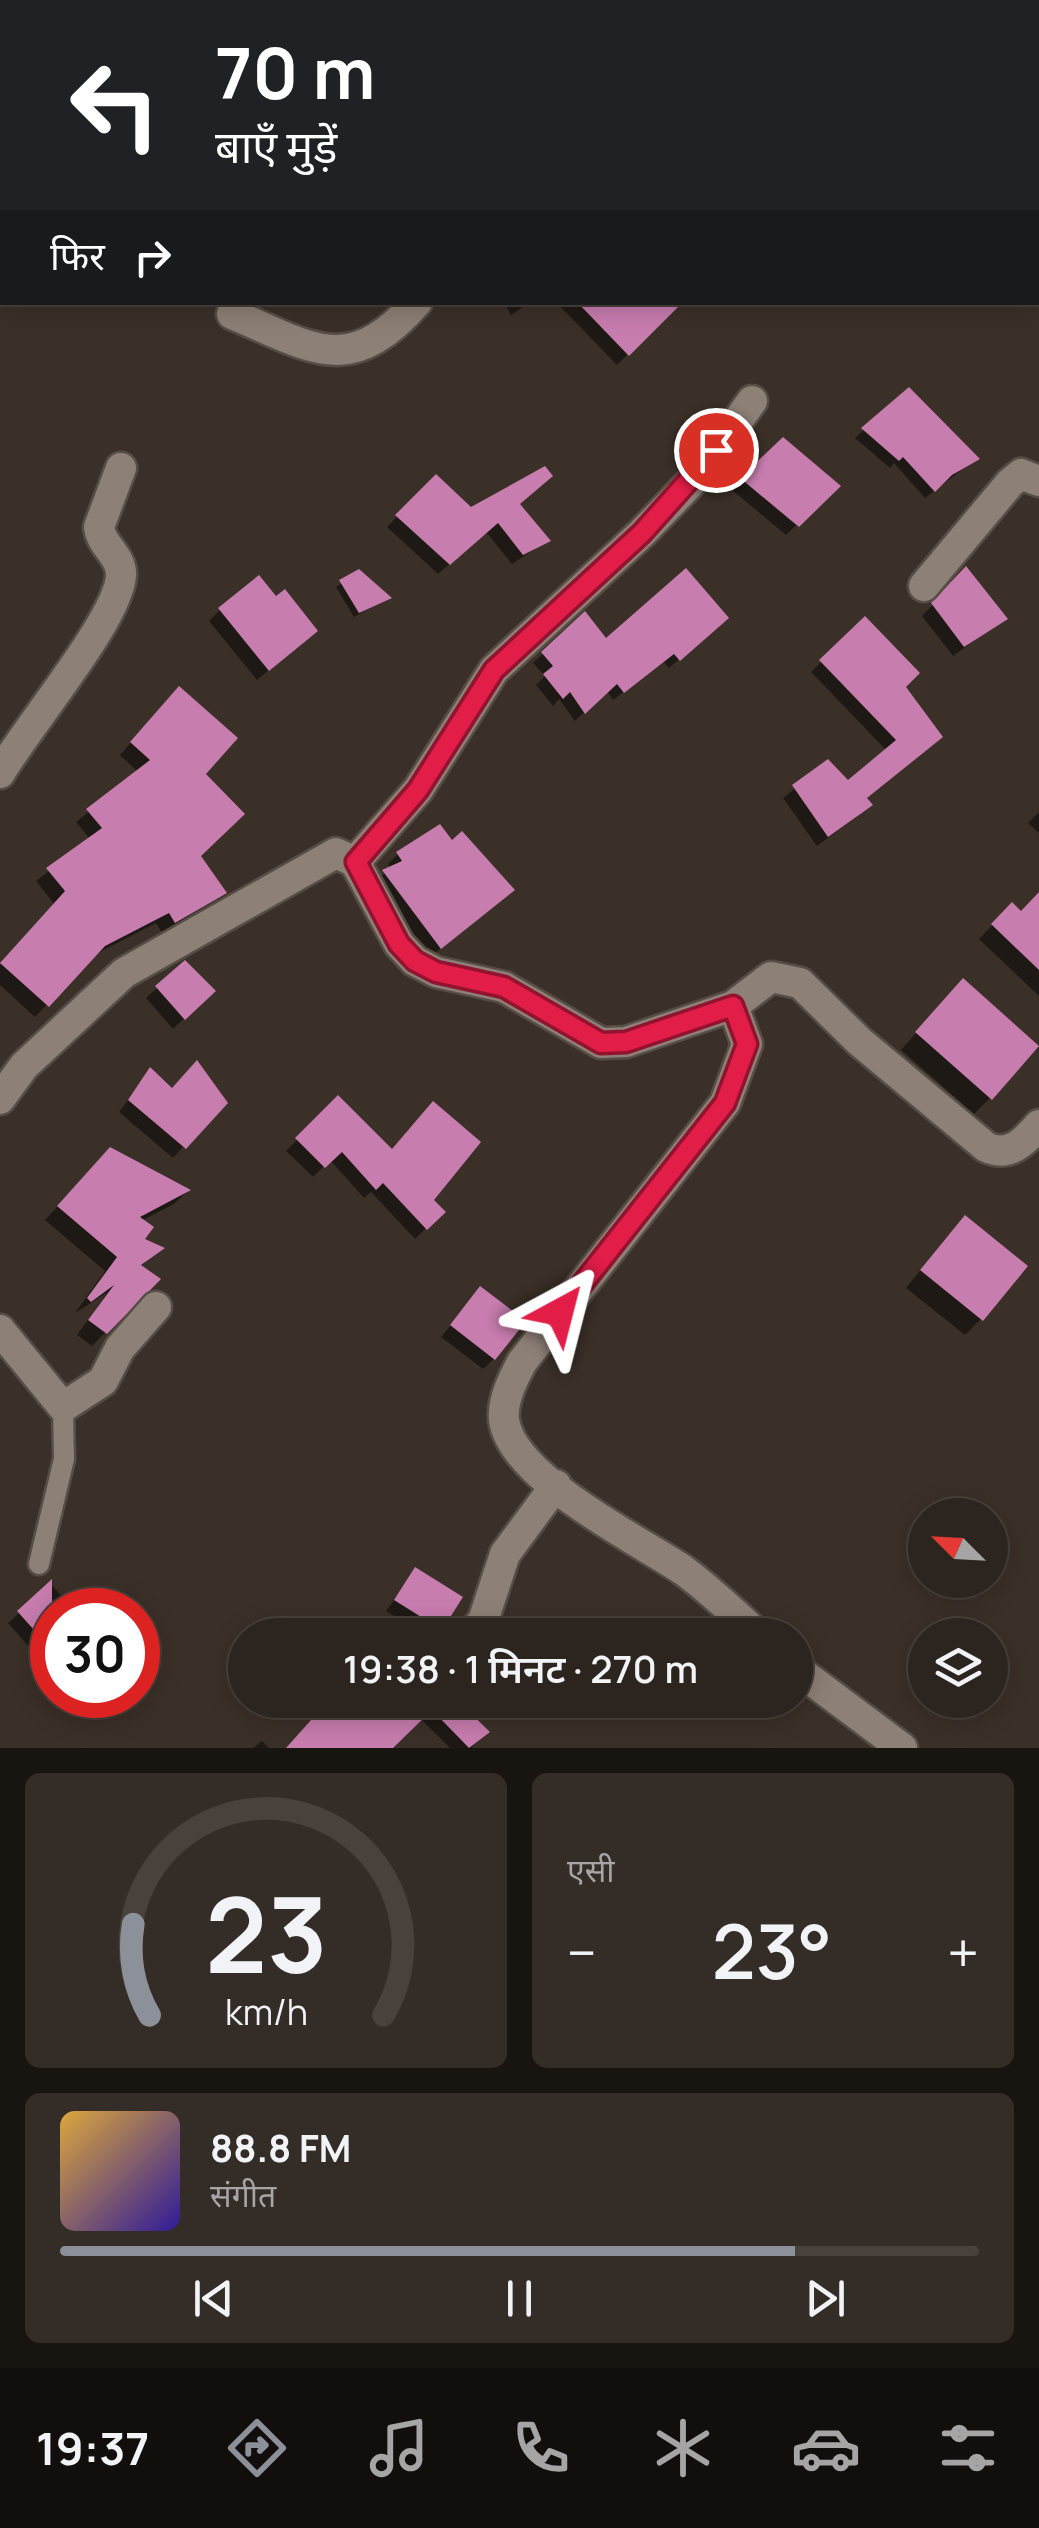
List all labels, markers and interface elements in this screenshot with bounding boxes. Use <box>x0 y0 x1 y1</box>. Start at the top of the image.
text: 70 m <box>215 24 375 120</box>
icon: left <box>50 40 180 170</box>
text: बाएँ मुड़ें <box>215 115 337 177</box>
text: फिर <box>50 229 105 281</box>
icon: right <box>125 230 180 285</box>
pin <box>674 408 759 493</box>
icon: arrive <box>689 423 744 478</box>
position arrow <box>508 1260 612 1364</box>
north arrow <box>908 1498 1008 1598</box>
map controls <box>908 1498 1008 1718</box>
speed limit sign: 30 <box>30 1588 160 1718</box>
button: layers <box>908 1618 1008 1718</box>
text: 19:38 · 1 मिनट · 270 m <box>343 1642 698 1694</box>
text: एसी <box>567 1848 615 1892</box>
text: 23 <box>205 1862 327 2004</box>
text: 23° <box>712 1899 832 2002</box>
text: − <box>567 1914 597 1990</box>
text: + <box>947 1914 979 1990</box>
text: km/h <box>224 1987 308 2036</box>
text: 88.8 FM <box>210 2121 351 2173</box>
text: संगीत <box>210 2173 276 2217</box>
icon: previous <box>186 2271 241 2326</box>
icon: pause <box>492 2271 547 2326</box>
icon: next <box>798 2271 853 2326</box>
icon: directions <box>222 2413 292 2483</box>
icon: music <box>364 2413 434 2483</box>
icon: phone <box>506 2413 576 2483</box>
icon: climate <box>648 2413 718 2483</box>
icon: car <box>791 2413 861 2483</box>
icon: filters <box>933 2413 1003 2483</box>
text: 19:37 <box>36 2417 149 2479</box>

